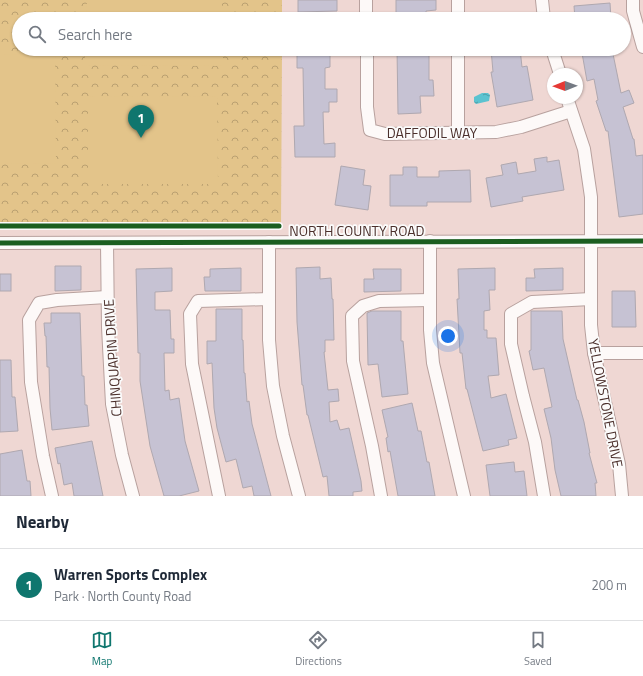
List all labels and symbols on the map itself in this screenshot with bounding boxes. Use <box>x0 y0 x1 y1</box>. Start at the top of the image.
north arrow <box>547 68 583 104</box>
pin: 1 <box>128 105 154 138</box>
street label: DAFFODIL WAY <box>387 122 478 143</box>
street label: NORTH COUNTY ROAD <box>289 220 425 241</box>
street label: CHINQUAPIN DRIVE <box>97 298 127 417</box>
your location <box>438 326 458 346</box>
street label: YELLOWSTONE DRIVE <box>583 337 629 470</box>

